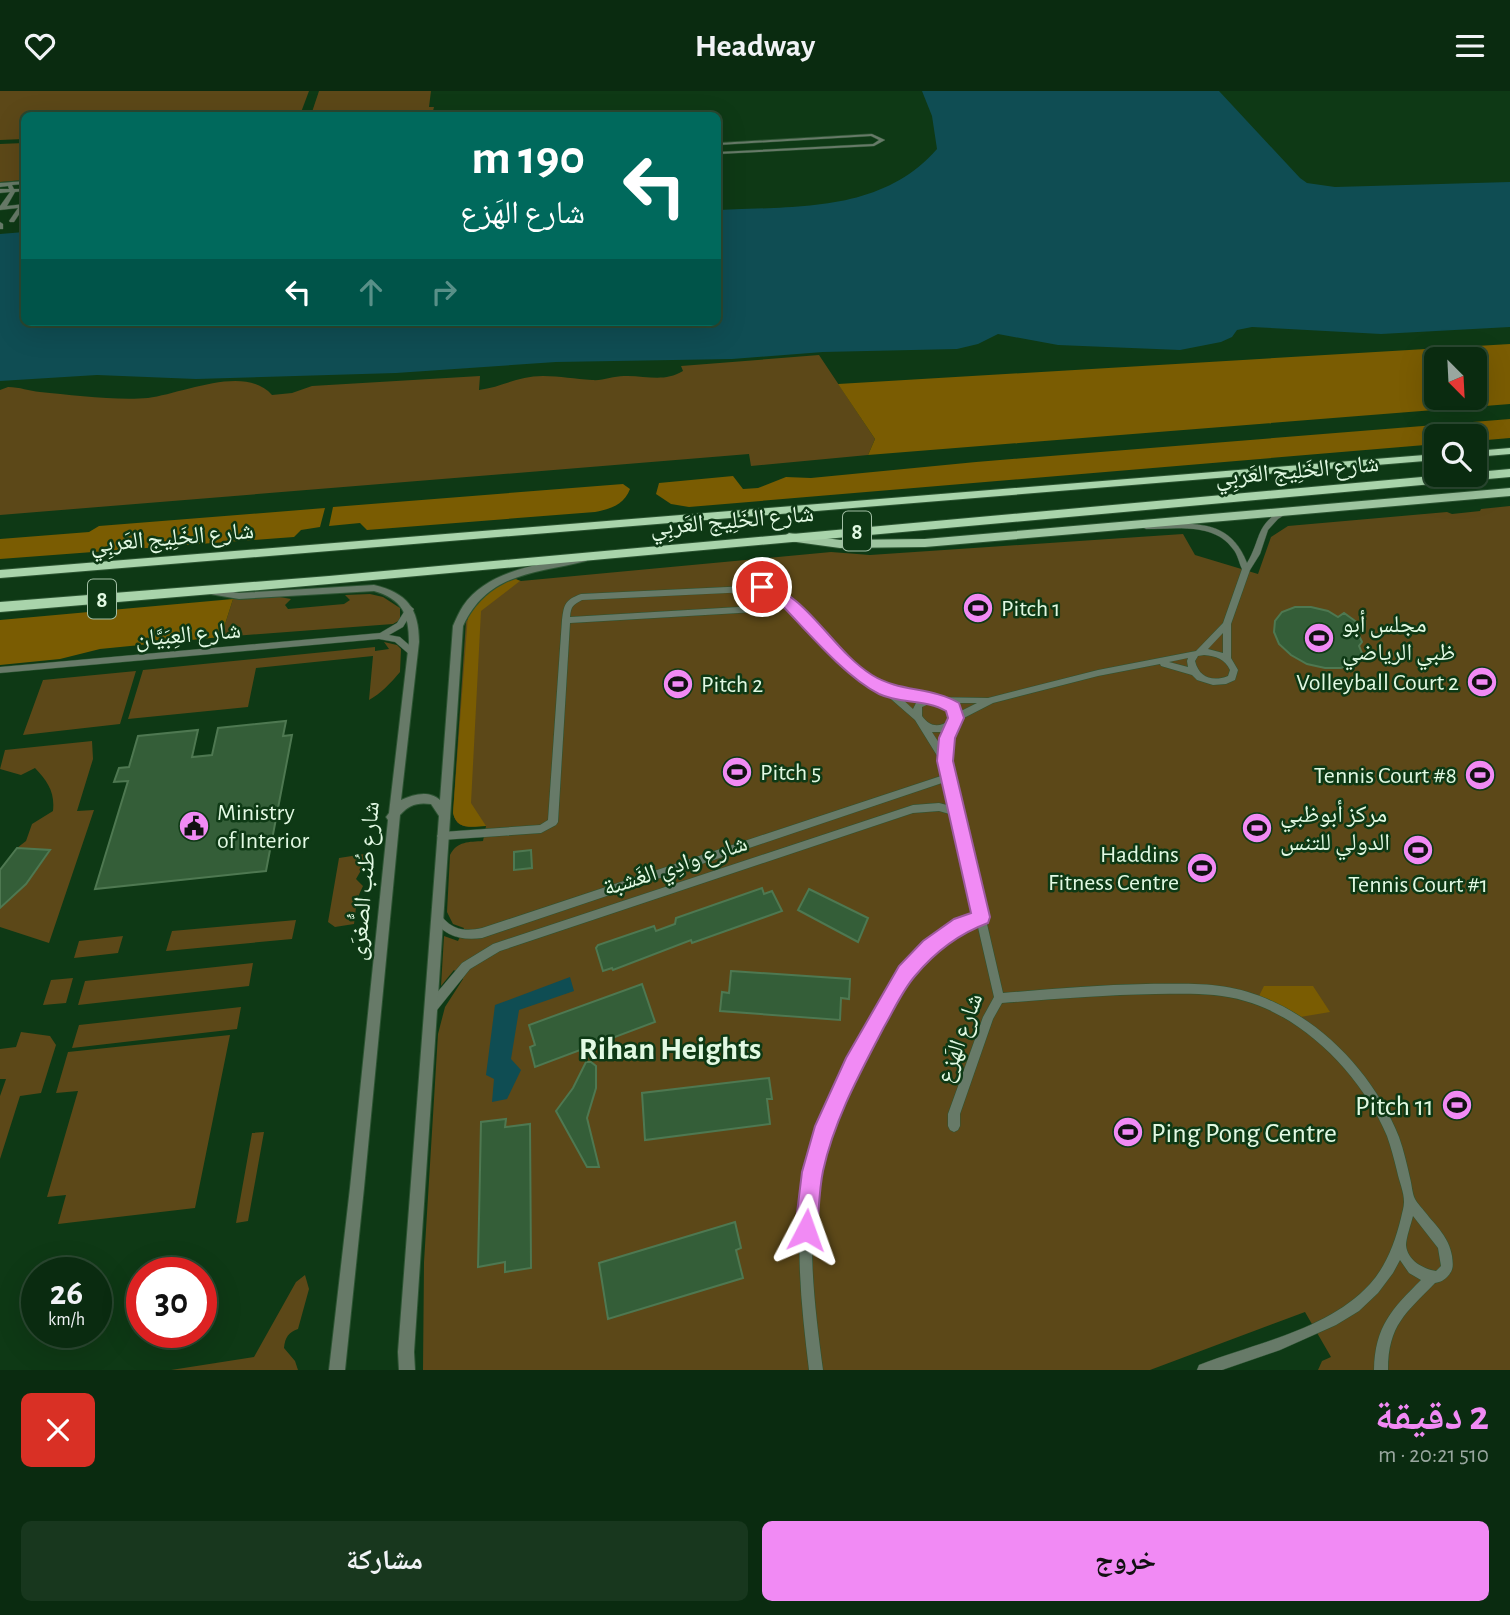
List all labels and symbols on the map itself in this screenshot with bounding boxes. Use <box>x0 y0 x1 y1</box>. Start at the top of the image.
north arrow <box>1424 347 1488 409</box>
street label: شارع الخَلِيج العَربِي <box>1214 452 1381 496</box>
street label: شارع الخَلِيج العَربِي <box>649 502 816 546</box>
road number: 8 <box>843 511 871 551</box>
street label: شارع الخَلِيج العَربِي <box>89 519 256 563</box>
pin <box>732 557 792 617</box>
road number: 8 <box>88 579 116 619</box>
sports icon: Pitch 1 <box>961 591 995 625</box>
place label: Pitch 1 <box>1001 597 1061 621</box>
place label: مجلس أبو ظبي الرياضي <box>1342 610 1455 671</box>
street label: شارع العِبَيَّان <box>134 618 242 654</box>
sports icon: مجلس أبو ظبي الرياضي <box>1302 621 1336 655</box>
sports icon: Volleyball Court 2 <box>1465 665 1499 699</box>
sports icon: Pitch 2 <box>661 667 695 701</box>
place label: Volleyball Court 2 <box>1296 671 1459 695</box>
place label: Pitch 2 <box>701 673 763 697</box>
sports icon: Pitch 5 <box>720 755 754 789</box>
sports icon: Tennis Court #8 <box>1463 758 1497 792</box>
place label: Pitch 5 <box>760 761 821 785</box>
place label: Tennis Court #8 <box>1314 764 1457 788</box>
street label: شارع طُنب الصُّغرَى <box>344 800 386 962</box>
place label: مركز أبوظبي الدولي للتنس <box>1280 800 1390 861</box>
place label: Ministry of Interior <box>217 801 310 853</box>
public building icon: Ministry of Interior <box>177 809 211 843</box>
sports icon: مركز أبوظبي الدولي للتنس <box>1240 811 1274 845</box>
street label: شارع وادِي الغَشبة <box>600 831 752 906</box>
sports icon: Tennis Court #1 <box>1401 833 1435 867</box>
place label: Haddins Fitness Centre <box>1048 843 1179 895</box>
sports icon: Haddins Fitness Centre <box>1185 851 1219 885</box>
place label: Tennis Court #1 <box>1348 873 1488 897</box>
street label: شارع الهَزع <box>933 990 989 1087</box>
district label: Rihan Heights <box>579 1033 761 1065</box>
sports icon: Pitch 11 <box>1440 1088 1474 1122</box>
place label: Pitch 11 <box>1355 1093 1434 1121</box>
sports icon: Ping Pong Centre <box>1111 1115 1145 1149</box>
place label: Ping Pong Centre <box>1151 1120 1337 1148</box>
position arrow <box>769 1193 843 1267</box>
speed limit sign: 30 <box>126 1257 217 1348</box>

